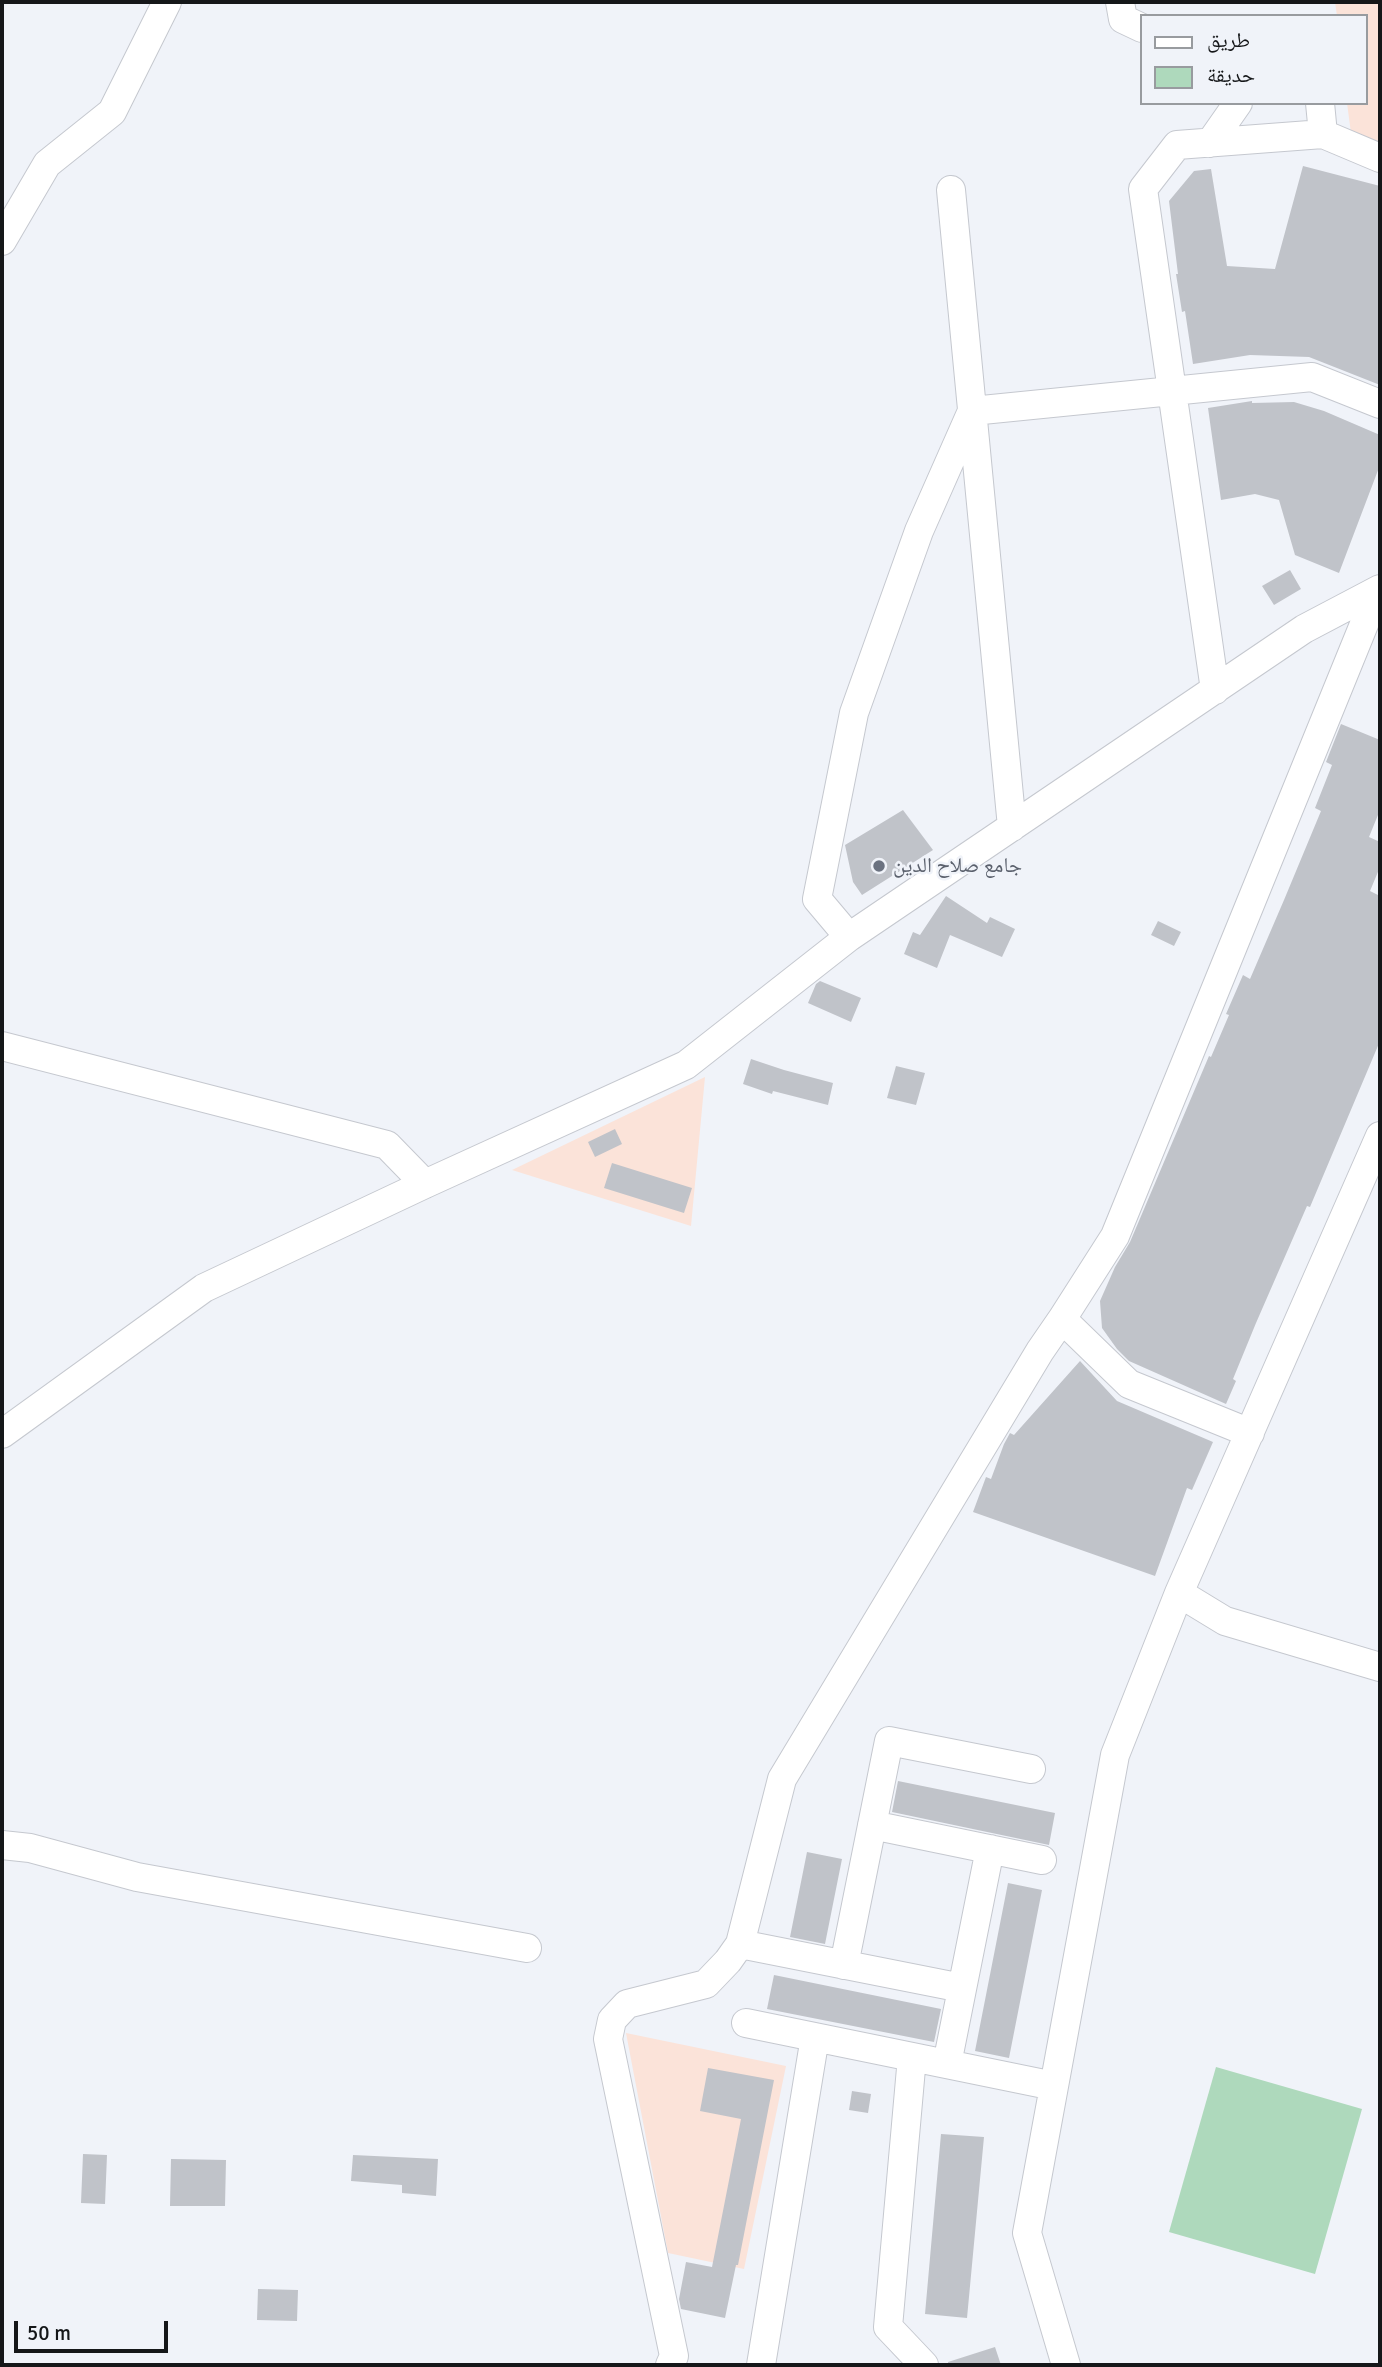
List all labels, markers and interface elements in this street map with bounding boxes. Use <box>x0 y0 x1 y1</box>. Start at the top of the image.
legend <box>1140 14 1368 105</box>
text: طريق <box>1207 27 1250 53</box>
text: حديقة <box>1207 62 1255 88</box>
place label: جامع صلاح الدين <box>893 853 1022 879</box>
marker: جامع صلاح الدين <box>871 858 887 874</box>
scale bar <box>18 2308 172 2352</box>
text: 50 m <box>27 2320 71 2346</box>

